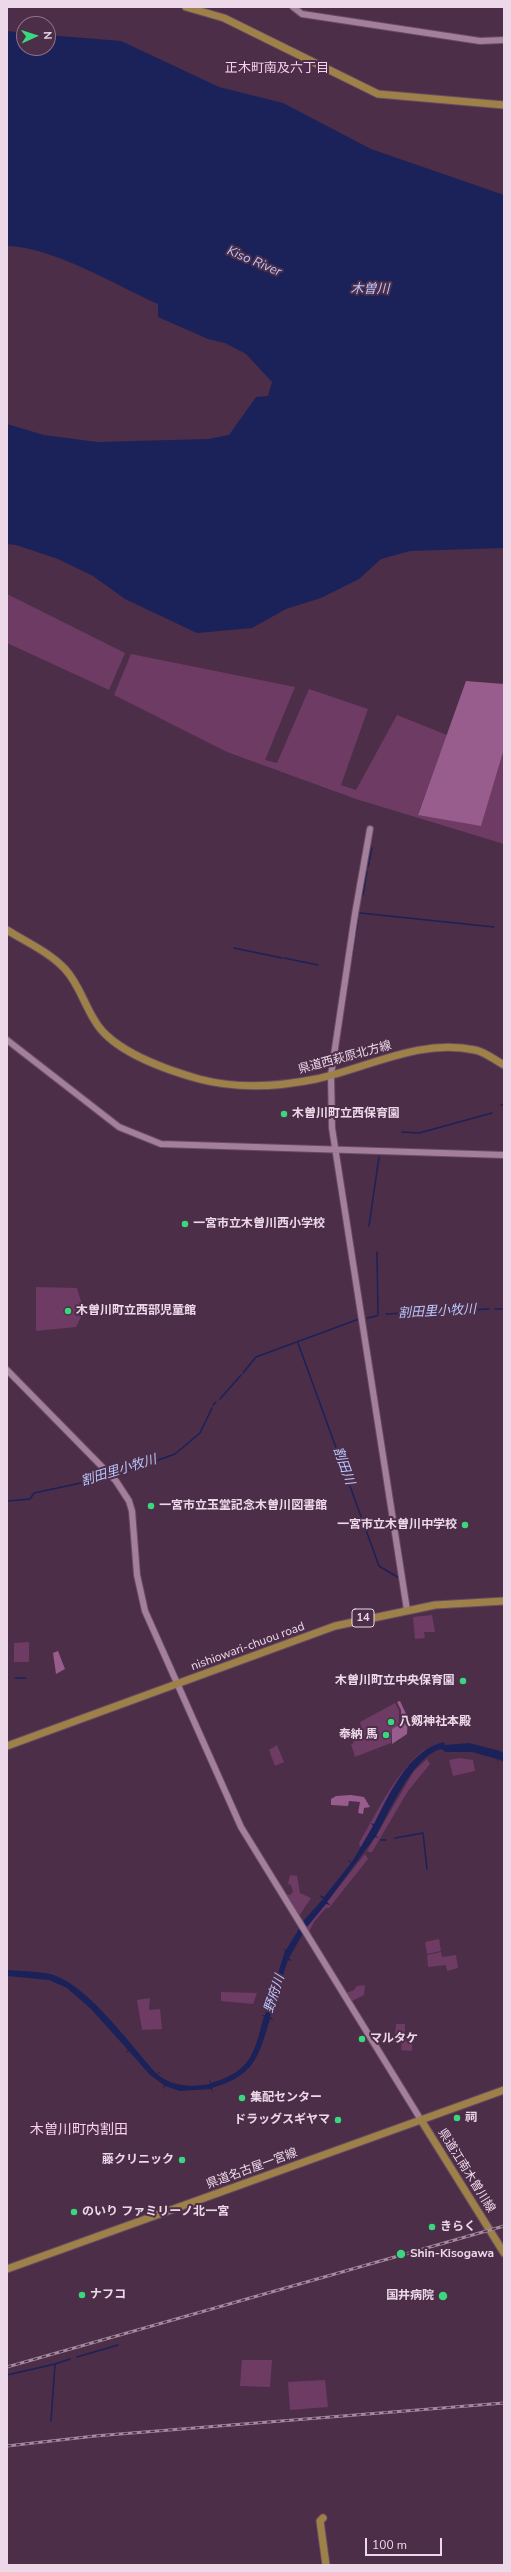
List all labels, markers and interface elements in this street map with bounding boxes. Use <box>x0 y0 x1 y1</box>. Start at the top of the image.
north arrow <box>16 16 56 56</box>
text: N <box>40 31 55 40</box>
district label: 正木町南及六丁目 <box>225 61 329 77</box>
water label: Kiso River <box>224 244 284 280</box>
water label: 木曽川 <box>351 282 389 298</box>
street label: 県道西萩原北方線 <box>297 1039 393 1077</box>
place label: 木曽川町立西保育園 <box>292 1107 400 1121</box>
marker: 木曽川町立西保育園 <box>279 1109 289 1119</box>
place label: 一宮市立木曽川西小学校 <box>193 1217 325 1231</box>
marker: 一宮市立木曽川西小学校 <box>180 1219 190 1229</box>
water label: 割田里小牧川 <box>398 1302 476 1322</box>
place label: 木曽川町立西部児童館 <box>76 1304 196 1318</box>
marker: 木曽川町立西部児童館 <box>63 1306 73 1316</box>
water label: 割田川 <box>329 1445 357 1487</box>
water label: 割田里小牧川 <box>79 1452 159 1490</box>
place label: 一宮市立玉堂記念木曽川図書館 <box>159 1499 327 1513</box>
marker: 一宮市立玉堂記念木曽川図書館 <box>146 1501 156 1511</box>
place label: 一宮市立木曽川中学校 <box>337 1518 457 1532</box>
marker: 一宮市立木曽川中学校 <box>460 1520 470 1530</box>
road number: 14 <box>352 1609 374 1627</box>
street label: nishiowari-chuou road <box>189 1620 307 1674</box>
place label: 木曽川町立中央保育園 <box>335 1674 455 1688</box>
marker: 木曽川町立中央保育園 <box>458 1676 468 1686</box>
place label: 八剱神社本殿 <box>399 1715 471 1729</box>
marker: 八剱神社本殿 <box>386 1717 396 1727</box>
place label: 奉納 馬 <box>339 1728 378 1742</box>
marker: 奉納 馬 <box>381 1730 391 1740</box>
water label: 野府川 <box>262 1973 288 2015</box>
place label: マルタケ <box>370 2032 418 2046</box>
marker: マルタケ <box>357 2034 367 2044</box>
place label: 集配センター <box>250 2091 322 2105</box>
marker: 集配センター <box>237 2093 247 2103</box>
place label: 祠 <box>465 2111 477 2125</box>
place label: ドラッグスギヤマ <box>234 2113 330 2127</box>
marker: 祠 <box>452 2113 462 2123</box>
marker: ドラッグスギヤマ <box>333 2115 343 2125</box>
district label: 木曽川町内割田 <box>30 2123 128 2139</box>
street label: 県道江南木曽川線 <box>434 2126 498 2216</box>
street label: 県道名古屋一宮線 <box>204 2146 300 2192</box>
place label: 藤クリニック <box>102 2153 174 2167</box>
marker: 藤クリニック <box>177 2155 187 2165</box>
place label: のいり ファミリーノ北一宮 <box>82 2205 229 2219</box>
marker: のいり ファミリーノ北一宮 <box>69 2207 79 2217</box>
place label: きらく <box>440 2220 476 2234</box>
marker: きらく <box>427 2222 437 2232</box>
place label: Shin-Kisogawa <box>410 2247 494 2261</box>
marker: Shin-Kisogawa <box>395 2248 407 2260</box>
place label: ナフコ <box>90 2288 126 2302</box>
place label: 国井病院 <box>386 2289 434 2303</box>
marker: ナフコ <box>77 2290 87 2300</box>
marker: 国井病院 <box>437 2290 449 2302</box>
scale bar <box>367 2530 444 2556</box>
text: 100 m <box>372 2537 407 2553</box>

